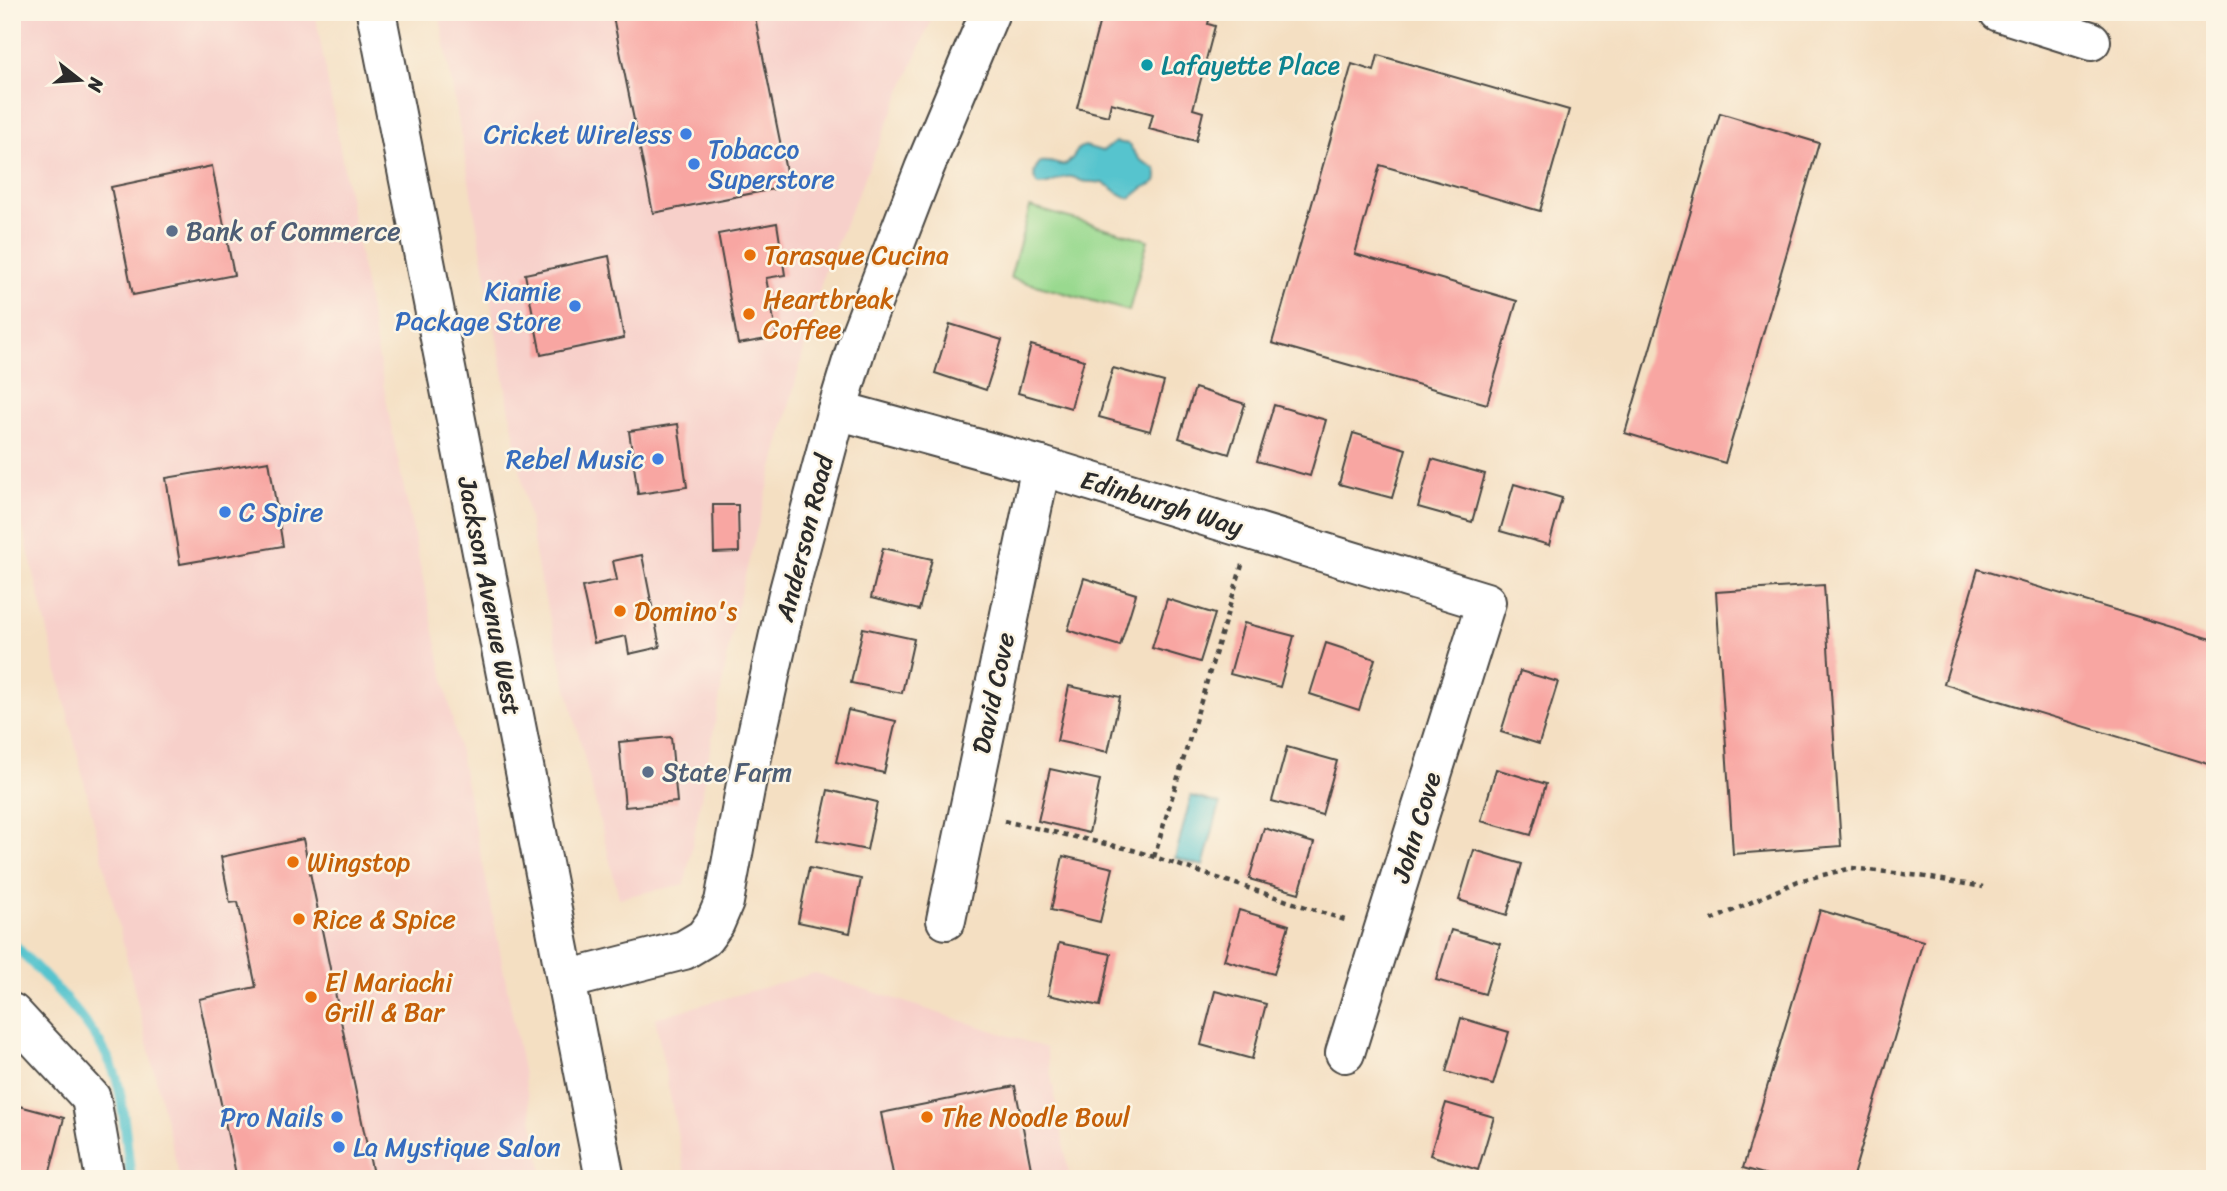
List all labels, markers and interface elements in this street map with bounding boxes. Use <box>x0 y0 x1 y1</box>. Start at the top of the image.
place label: Lafayette Place <box>1161 42 1340 88</box>
north arrow <box>46 46 116 116</box>
marker: Lafayette Place <box>1139 57 1155 73</box>
text: N <box>78 73 114 97</box>
place label: Cricket Wireless <box>484 111 672 157</box>
marker: Cricket Wireless <box>678 126 694 142</box>
place label: Tobacco Superstore <box>708 126 835 202</box>
marker: Tobacco Superstore <box>686 156 702 172</box>
place label: Bank of Commerce <box>186 208 401 254</box>
marker: Bank of Commerce <box>164 223 180 239</box>
place label: Tarasque Cucina <box>764 232 949 278</box>
marker: Tarasque Cucina <box>742 247 758 263</box>
place label: Kiamie Package Store <box>395 268 561 344</box>
place label: Heartbreak Coffee <box>763 276 894 352</box>
marker: Kiamie Package Store <box>567 298 583 314</box>
marker: Heartbreak Coffee <box>741 306 757 322</box>
place label: Rebel Music <box>506 436 644 482</box>
street label: Anderson Road <box>761 448 847 627</box>
marker: Rebel Music <box>650 451 666 467</box>
street label: Edinburgh Way <box>1075 456 1249 550</box>
street label: Jackson Avenue West <box>444 472 536 719</box>
place label: C Spire <box>239 489 323 535</box>
marker: C Spire <box>217 504 233 520</box>
place label: Domino's <box>634 588 738 634</box>
marker: Domino's <box>612 603 628 619</box>
street label: David Cove <box>958 628 1028 758</box>
place label: State Farm <box>662 749 792 795</box>
marker: State Farm <box>640 764 656 780</box>
street label: John Cove <box>1377 765 1455 889</box>
place label: Wingstop <box>307 839 411 885</box>
marker: Wingstop <box>285 854 301 870</box>
place label: Rice & Spice <box>313 896 456 942</box>
marker: Rice & Spice <box>291 911 307 927</box>
place label: El Mariachi Grill & Bar <box>325 959 453 1035</box>
marker: El Mariachi Grill & Bar <box>303 989 319 1005</box>
place label: Pro Nails <box>220 1094 323 1140</box>
place label: The Noodle Bowl <box>941 1094 1130 1140</box>
marker: Pro Nails <box>329 1109 345 1125</box>
marker: The Noodle Bowl <box>919 1109 935 1125</box>
place label: La Mystique Salon <box>353 1124 561 1170</box>
marker: La Mystique Salon <box>331 1139 347 1155</box>

